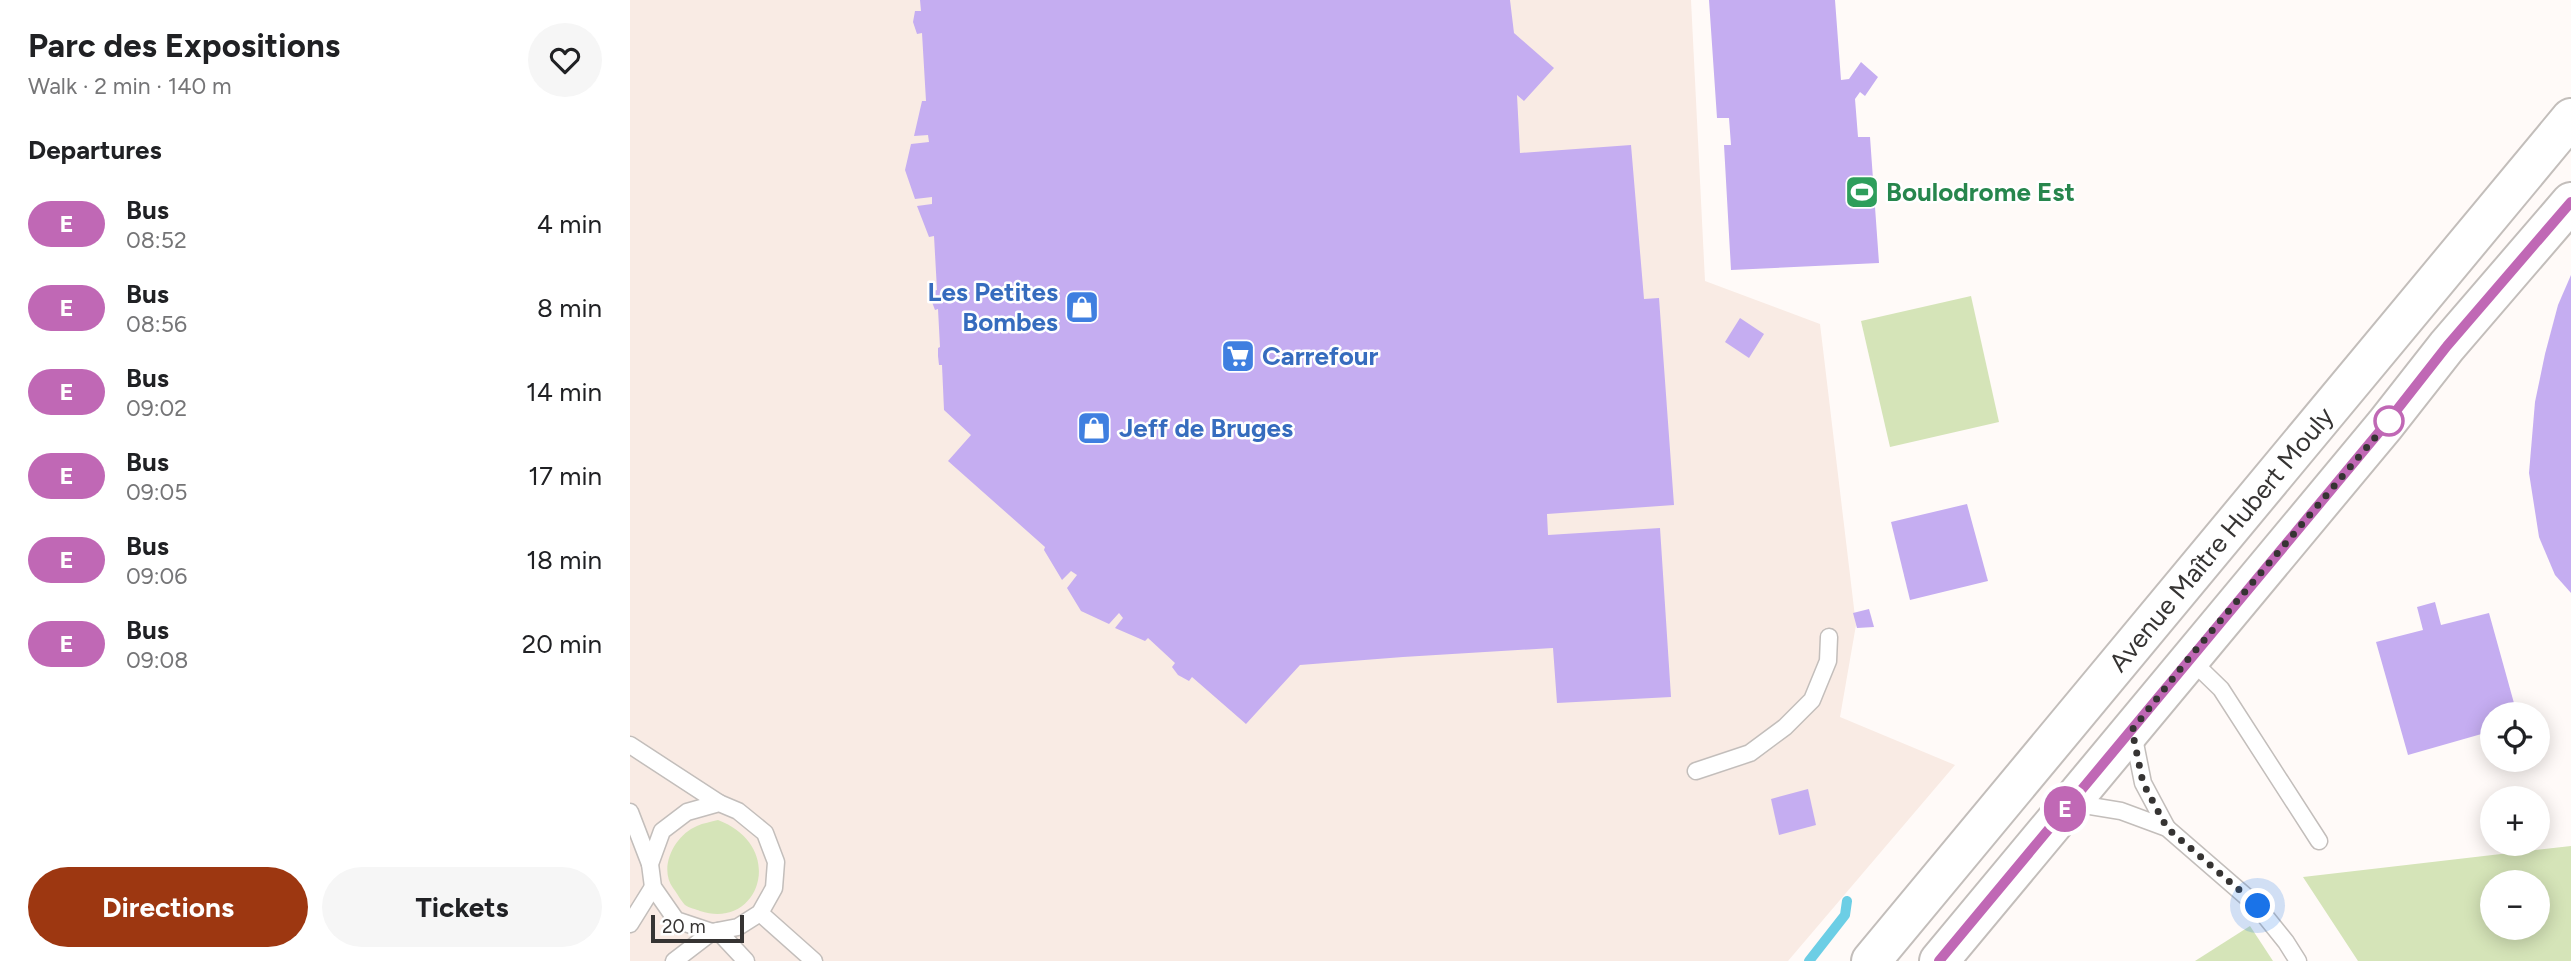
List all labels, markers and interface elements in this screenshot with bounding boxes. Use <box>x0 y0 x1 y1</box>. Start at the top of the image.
button: heart <box>528 23 602 97</box>
text: Parc des Expositions <box>28 26 340 65</box>
text: Walk · 2 min · 140 m <box>28 72 232 100</box>
text: Departures <box>28 134 162 166</box>
sports icon: Boulodrome Est <box>1843 173 1881 211</box>
place label: Boulodrome Est <box>1886 176 2075 208</box>
text: Bus <box>126 194 169 226</box>
text: 4 min <box>537 208 602 240</box>
text: E <box>59 209 74 238</box>
text: 08:52 <box>126 226 187 254</box>
place label: Les Petites Bombes <box>928 276 1058 338</box>
text: Bus <box>126 278 169 310</box>
shop icon: Les Petites Bombes <box>1063 288 1101 326</box>
text: 8 min <box>537 292 602 324</box>
text: E <box>59 293 74 322</box>
text: 08:56 <box>126 310 187 338</box>
supermarket icon: Carrefour <box>1219 337 1257 375</box>
place label: Carrefour <box>1262 340 1379 372</box>
text: Bus <box>126 362 169 394</box>
text: 14 min <box>526 376 602 408</box>
text: E <box>59 377 74 406</box>
text: 09:02 <box>126 394 187 422</box>
street label: Avenue Maître Hubert Mouly <box>2102 400 2340 678</box>
unlabelled marker <box>2374 406 2404 436</box>
shop icon: Jeff de Bruges <box>1075 409 1113 447</box>
place label: Jeff de Bruges <box>1119 412 1293 444</box>
text: Bus <box>126 446 169 478</box>
text: 17 min <box>528 460 602 492</box>
text: E <box>59 461 74 490</box>
text: 09:05 <box>126 478 188 506</box>
text: Bus <box>126 530 169 562</box>
text: 18 min <box>526 544 602 576</box>
text: E <box>59 545 74 574</box>
text: 09:06 <box>126 562 187 590</box>
text: Bus <box>126 614 169 646</box>
text: 20 min <box>522 628 602 660</box>
text: E <box>59 629 74 658</box>
text: 09:08 <box>126 646 188 674</box>
map controls <box>2480 702 2550 940</box>
button: locate <box>2480 702 2550 772</box>
line badge: E <box>2042 786 2088 832</box>
button: + <box>2480 786 2550 856</box>
text: E <box>2058 794 2072 823</box>
button: Directions <box>28 867 308 947</box>
button: Tickets <box>322 867 602 947</box>
button: − <box>2480 870 2550 940</box>
your location <box>2240 888 2275 923</box>
scale bar <box>651 912 744 944</box>
text: 20 m <box>662 915 706 938</box>

